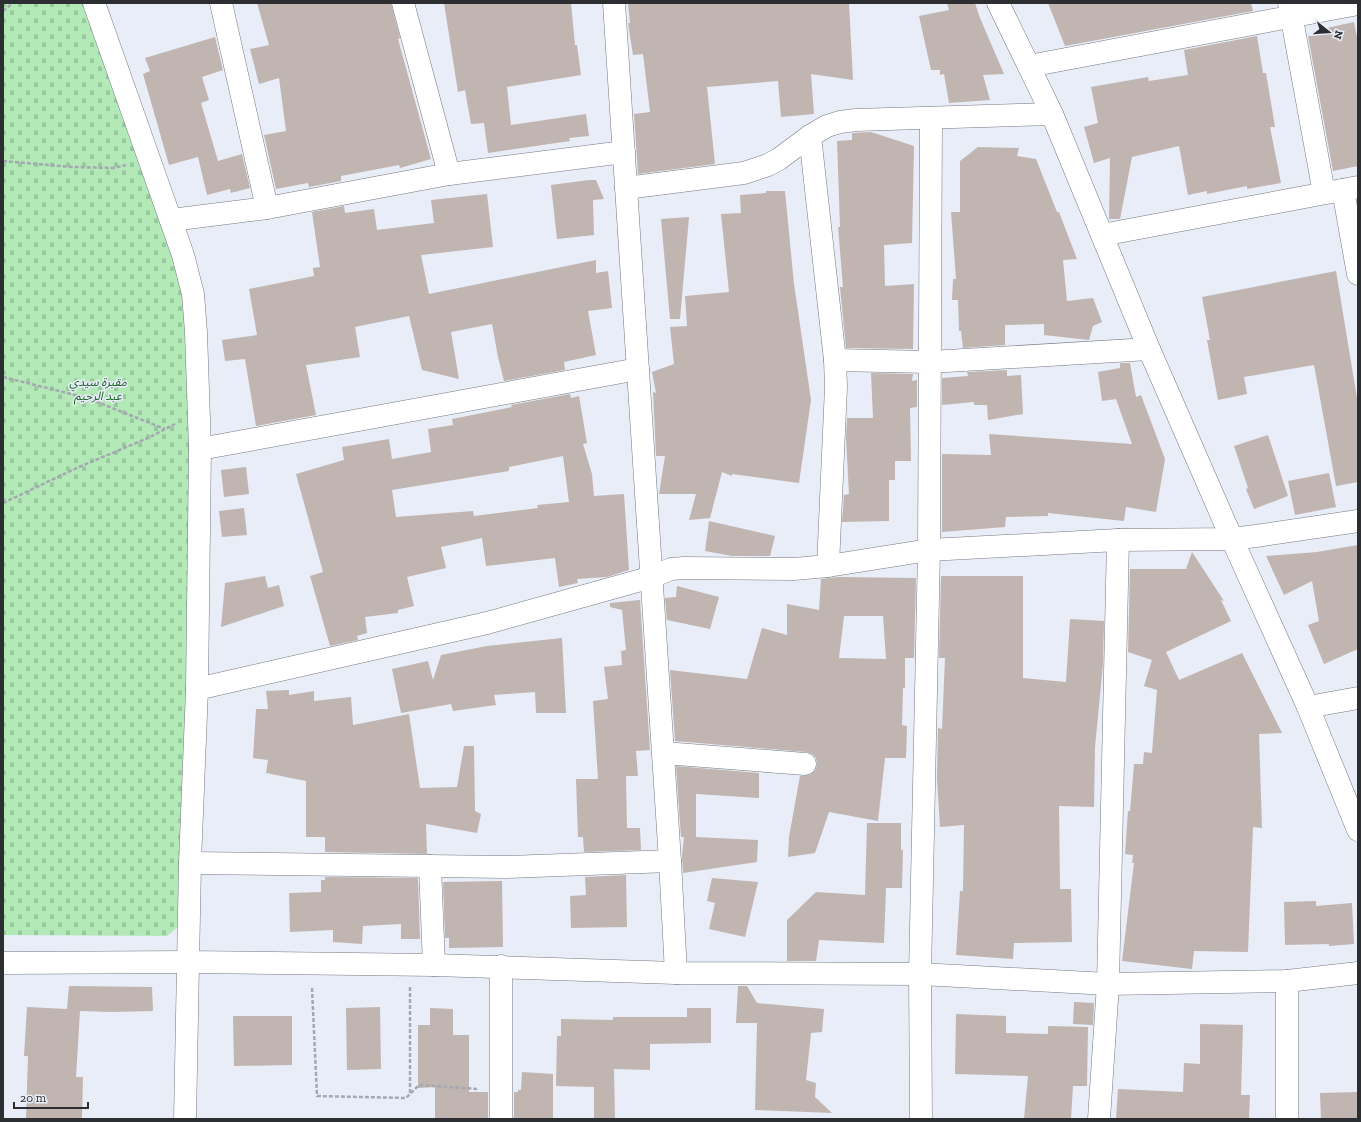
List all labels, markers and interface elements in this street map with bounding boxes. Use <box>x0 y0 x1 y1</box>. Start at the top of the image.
north arrow <box>1309 12 1349 52</box>
text: N <box>1330 29 1346 41</box>
park label: مقبرة سيدي عبد الرحيم <box>69 375 127 405</box>
scale bar <box>14 1084 88 1110</box>
text: 20 m <box>20 1091 47 1105</box>

